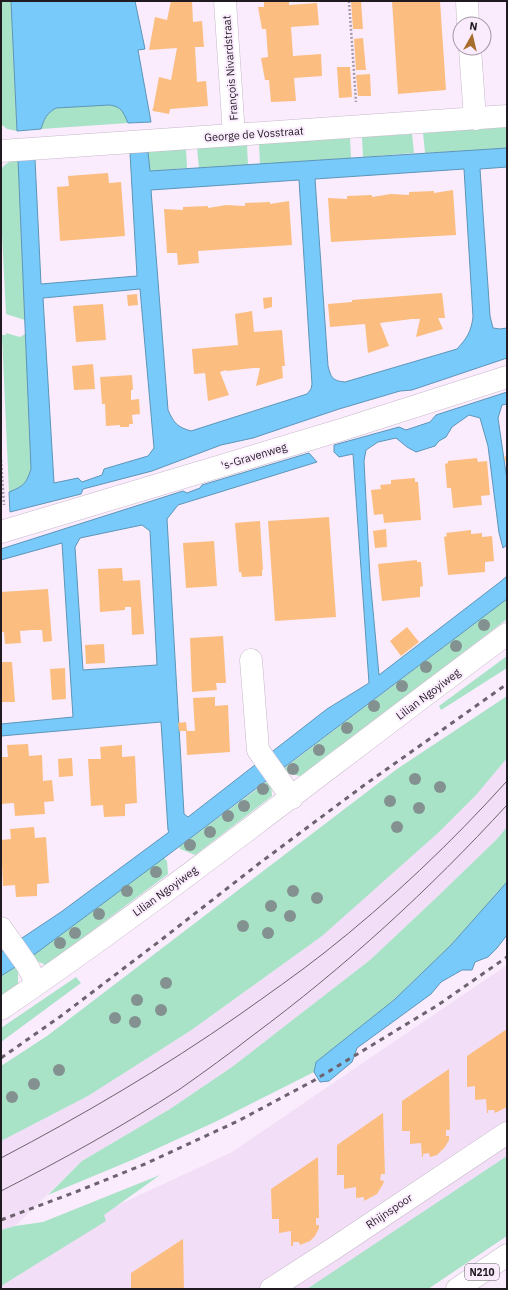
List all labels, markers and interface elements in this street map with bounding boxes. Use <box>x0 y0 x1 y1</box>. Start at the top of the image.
street label: François Nivardstraat <box>219 15 241 121</box>
north arrow <box>452 16 492 56</box>
text: N <box>468 19 478 34</box>
street label: George de Vosstraat <box>204 124 304 144</box>
street label: 's-Gravenweg <box>220 439 289 473</box>
street label: Lilian Ngoyiweg <box>393 665 463 723</box>
street label: Lilian Ngoyiweg <box>130 863 200 919</box>
street label: Rhijnspoor <box>363 1190 415 1232</box>
road number: N210 <box>465 1264 499 1280</box>

